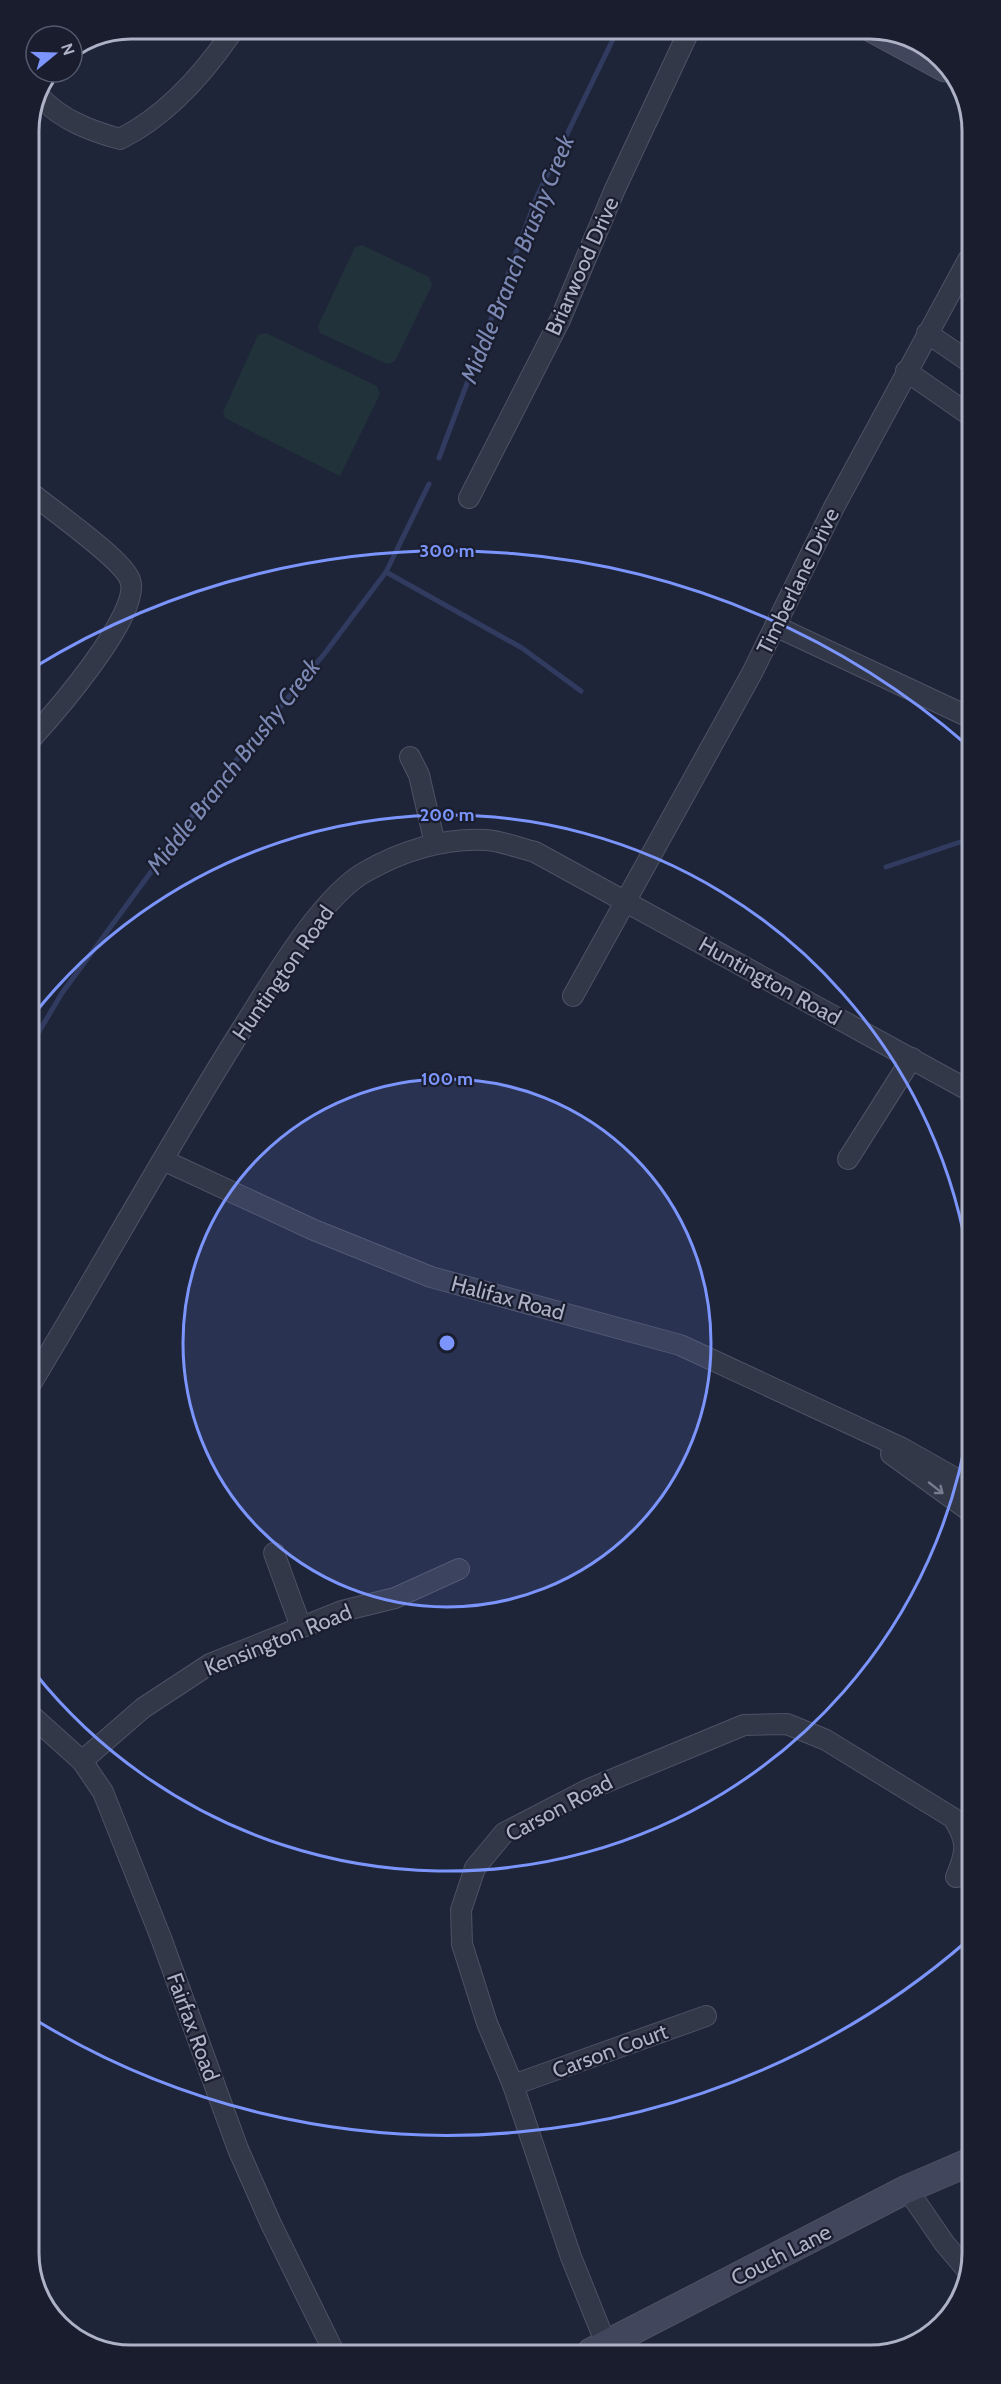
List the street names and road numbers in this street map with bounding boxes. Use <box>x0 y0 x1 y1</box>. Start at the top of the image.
street label: Briarwood Drive <box>539 193 625 339</box>
street label: Timberlane Drive <box>751 503 845 659</box>
street label: Huntington Road <box>226 900 340 1046</box>
street label: Huntington Road <box>694 931 846 1031</box>
street label: Halifax Road <box>448 1270 568 1326</box>
street label: Kensington Road <box>200 1598 356 1682</box>
street label: Carson Road <box>501 1769 617 1847</box>
street label: Fairfax Road <box>161 1969 225 2085</box>
street label: Carson Court <box>549 2017 672 2084</box>
street label: Couch Lane <box>726 2218 836 2292</box>

